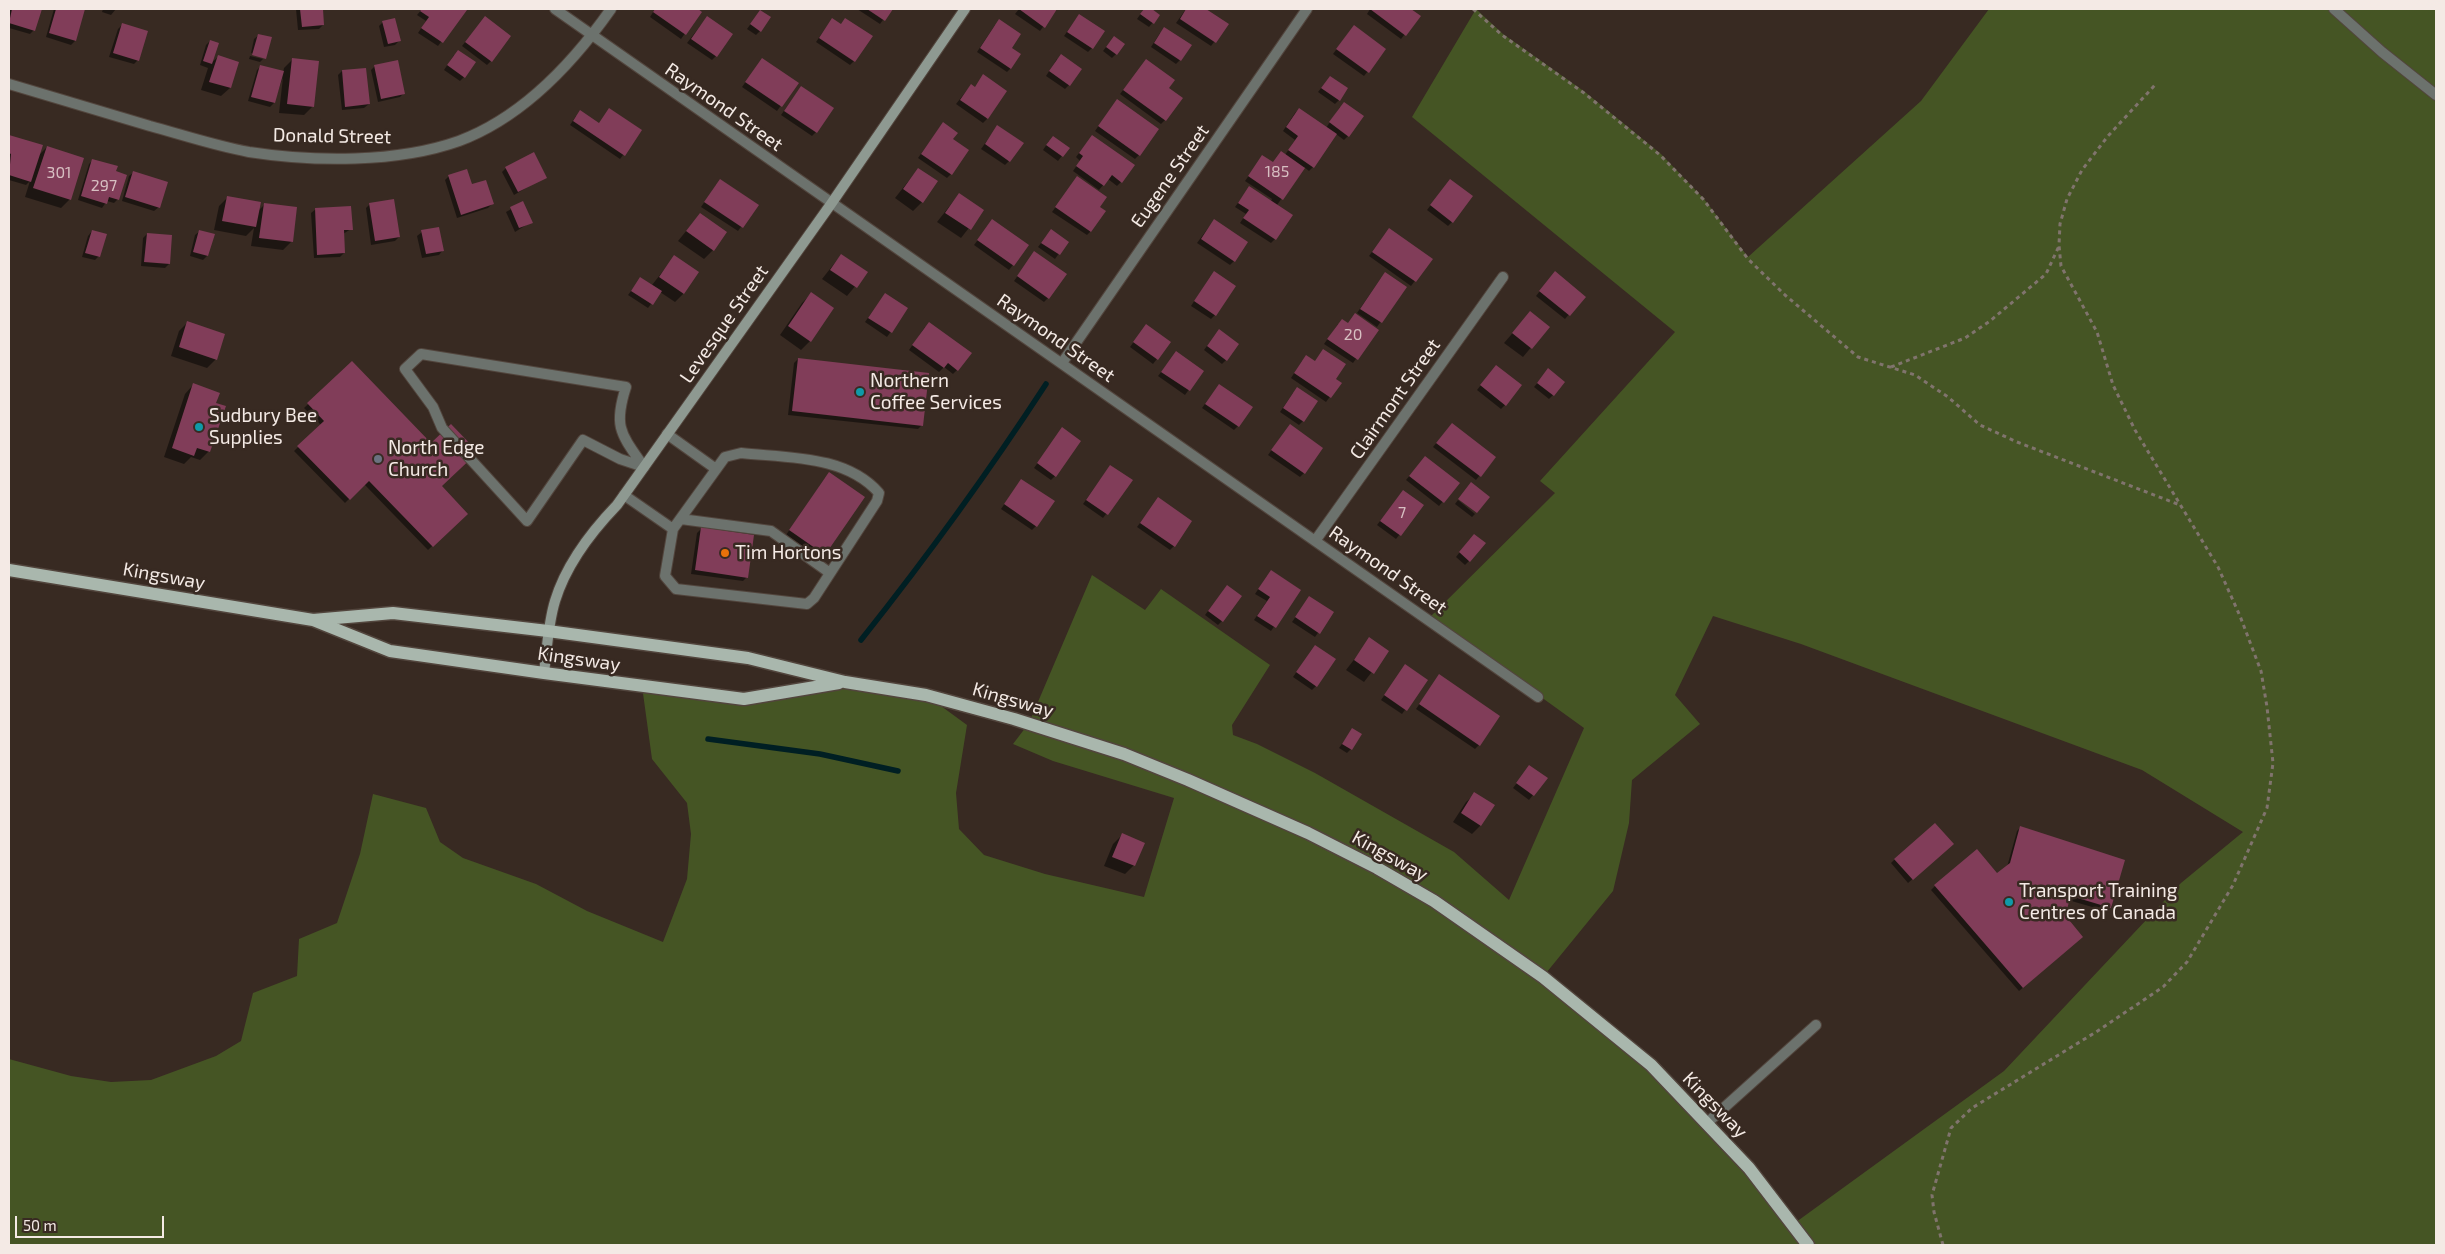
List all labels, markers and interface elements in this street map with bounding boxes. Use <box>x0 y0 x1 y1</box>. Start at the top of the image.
street label: Raymond Street <box>661 58 787 156</box>
street label: Eugene Street <box>1126 120 1214 232</box>
street label: Donald Street <box>273 124 391 148</box>
house number: 185 <box>1265 162 1289 182</box>
house number: 301 <box>47 163 71 183</box>
house number: 297 <box>91 176 117 196</box>
street label: Levesque Street <box>675 261 773 387</box>
street label: Raymond Street <box>993 289 1119 387</box>
house number: 20 <box>1344 325 1362 345</box>
street label: Clairmont Street <box>1345 334 1445 464</box>
place label: Northern Coffee Services <box>870 370 1002 414</box>
marker: Northern Coffee Services <box>854 386 866 398</box>
place label: Sudbury Bee Supplies <box>209 405 317 449</box>
marker: Sudbury Bee Supplies <box>193 421 205 433</box>
place label: North Edge Church <box>388 437 485 481</box>
marker: North Edge Church <box>372 453 384 465</box>
house number: 7 <box>1398 503 1406 523</box>
street label: Raymond Street <box>1325 521 1451 619</box>
place label: Tim Hortons <box>735 542 841 564</box>
marker: Tim Hortons <box>719 547 731 559</box>
street label: Kingsway <box>121 558 207 594</box>
street label: Kingsway <box>536 642 622 676</box>
street label: Kingsway <box>970 678 1056 722</box>
street label: Kingsway <box>1348 826 1432 886</box>
place label: Transport Training Centres of Canada <box>2019 880 2177 924</box>
marker: Transport Training Centres of Canada <box>2003 896 2015 908</box>
street label: Kingsway <box>1678 1067 1752 1143</box>
scale bar <box>18 1206 166 1238</box>
text: 50 m <box>23 1216 57 1234</box>

